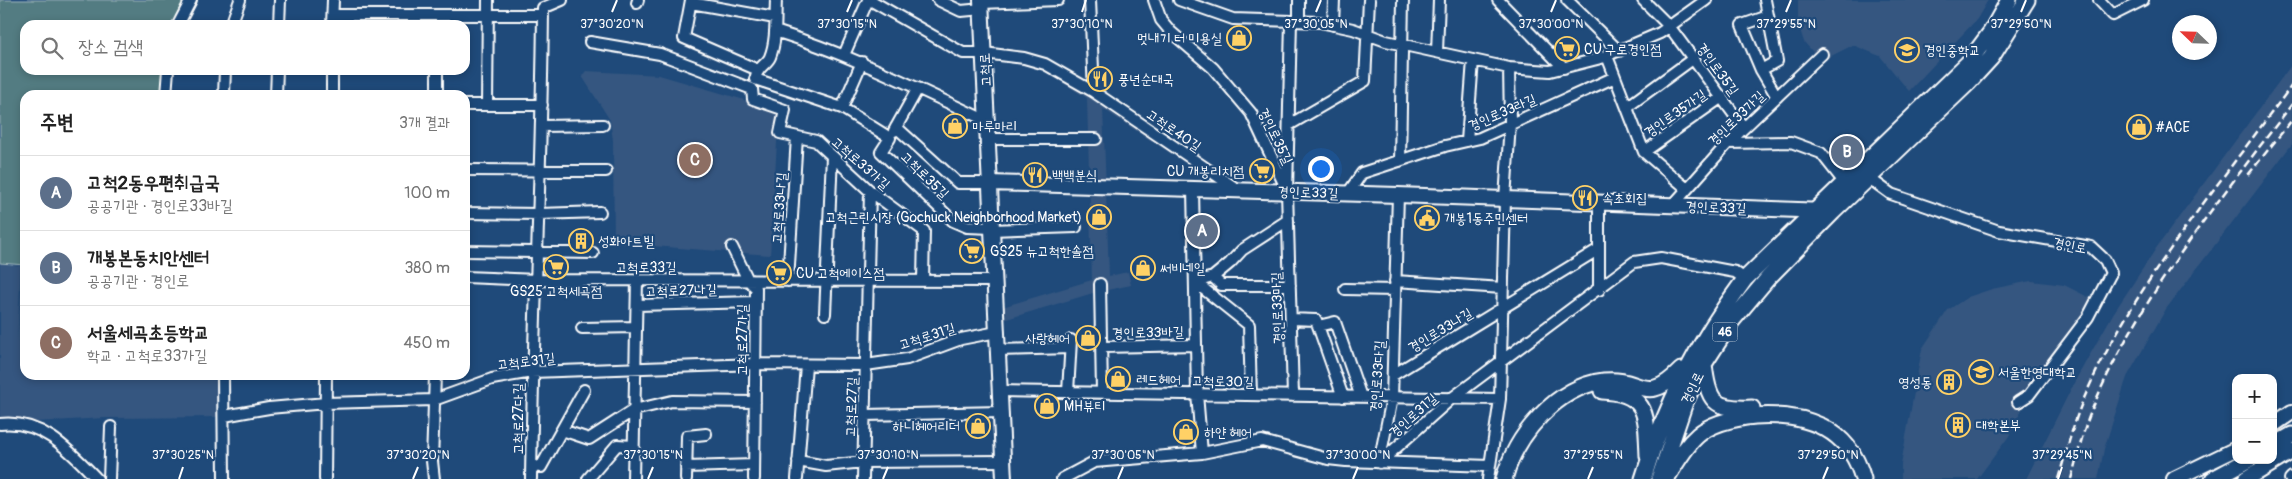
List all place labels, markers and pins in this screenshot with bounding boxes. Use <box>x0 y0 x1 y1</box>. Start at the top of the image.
shop icon: 멋내기 터 미용실 <box>1226 25 1252 51</box>
place label: 멋내기 터 미용실 <box>1137 30 1222 47</box>
supermarket icon: CU 구로경인점 <box>1554 36 1580 62</box>
school or university icon: 경인중학교 <box>1894 37 1920 63</box>
place label: CU 구로경인점 <box>1584 41 1661 58</box>
place label: 경인중학교 <box>1924 42 1980 59</box>
restaurant icon: 풍년순대국 <box>1087 66 1113 92</box>
place label: 풍년순대국 <box>1118 71 1174 88</box>
shop icon: 마루마리 <box>942 113 968 139</box>
shop icon: #ACE <box>2126 114 2152 140</box>
place label: 마루마리 <box>972 118 1017 135</box>
place label: #ACE <box>2155 119 2190 136</box>
pin: B <box>1831 133 1863 171</box>
pin: C <box>679 141 711 179</box>
supermarket icon: CU 개봉리치점 <box>1249 158 1275 184</box>
restaurant icon: 백백분식 <box>1022 162 1048 188</box>
place label: CU 개봉리치점 <box>1167 163 1244 180</box>
place label: 백백분식 <box>1052 167 1097 184</box>
restaurant icon: 속초회집 <box>1572 185 1598 211</box>
place label: 속초회집 <box>1602 190 1647 207</box>
shop icon: 고척근린시장 (Gochuck Neighborhood Market) <box>1086 204 1112 230</box>
public building icon: 개봉1동주민센터 <box>1414 205 1440 231</box>
place label: 고척근린시장 (Gochuck Neighborhood Market) <box>825 209 1082 226</box>
place label: 개봉1동주민센터 <box>1444 210 1528 227</box>
pin: A <box>1186 212 1218 250</box>
building icon: 성화아트빌 <box>568 228 594 254</box>
place label: 성화아트빌 <box>598 233 655 250</box>
supermarket icon: GS25 뉴고척한솔점 <box>959 238 985 264</box>
place label: GS25 뉴고척한솔점 <box>990 243 1094 260</box>
supermarket icon: GS25 고척세곡점 <box>543 254 569 280</box>
shop icon: 써비네일 <box>1130 255 1156 281</box>
supermarket icon: CU 고척에이스점 <box>766 260 792 286</box>
place label: 써비네일 <box>1160 260 1206 277</box>
place label: CU 고척에이스점 <box>796 265 885 282</box>
place label: GS25 고척세곡점 <box>510 283 602 300</box>
shop icon: 사랑헤어 <box>1075 325 1101 351</box>
place label: 사랑헤어 <box>1025 330 1070 347</box>
school or university icon: 서울한영대학교 <box>1968 359 1994 385</box>
place label: 서울한영대학교 <box>1998 364 2077 381</box>
shop icon: 레드헤어 <box>1105 366 1131 392</box>
building icon: 영성동 <box>1936 369 1962 395</box>
place label: 레드헤어 <box>1136 371 1181 388</box>
place label: 영성동 <box>1898 374 1932 391</box>
shop icon: MH뷰티 <box>1034 393 1060 419</box>
place label: MH뷰티 <box>1064 398 1105 415</box>
building icon: 대학본부 <box>1945 412 1971 438</box>
shop icon: 하니헤어리더 <box>965 413 991 439</box>
place label: 대학본부 <box>1976 417 2021 434</box>
place label: 하니헤어리더 <box>892 418 960 435</box>
shop icon: 하얀 헤어 <box>1173 419 1199 445</box>
place label: 하얀 헤어 <box>1204 424 1252 441</box>

